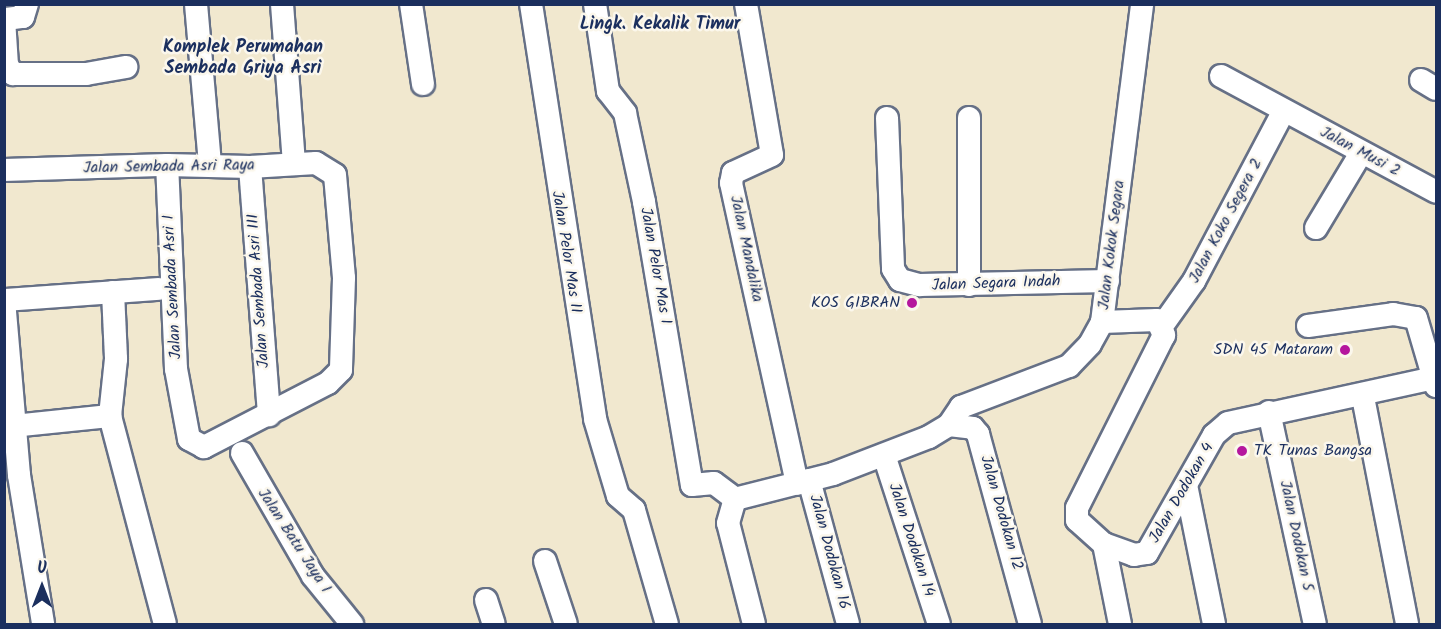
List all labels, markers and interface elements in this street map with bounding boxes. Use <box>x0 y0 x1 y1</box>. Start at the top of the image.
district label: Lingk. Kekalik Timur <box>580 14 740 36</box>
district label: Komplek Perumahan Sembada Griya Asri <box>163 38 323 80</box>
street label: Jalan Musi 2 <box>1317 123 1403 181</box>
street label: Jalan Koko Segera 2 <box>1185 155 1267 287</box>
street label: Jalan Sembada Asri Raya <box>83 156 255 178</box>
street label: Jalan Kokok Segara <box>1095 179 1129 311</box>
street label: Jalan Pelor Mas II <box>547 190 585 314</box>
street label: Jalan Mandalika <box>725 194 767 304</box>
street label: Jalan Pelor Mas I <box>635 206 675 326</box>
street label: Jalan Sembada Asri III <box>244 213 274 369</box>
street label: Jalan Sembada Asri I <box>160 214 186 360</box>
street label: Jalan Segara Indah <box>931 272 1061 296</box>
place label: KOS GIBRAN <box>811 293 900 313</box>
marker: KOS GIBRAN <box>905 296 919 310</box>
place label: SDN 45 Mataram <box>1214 340 1333 360</box>
marker: SDN 45 Mataram <box>1338 343 1352 357</box>
street label: Jalan Dodokan 4 <box>1145 439 1219 547</box>
place label: TK Tunas Bangsa <box>1254 441 1372 461</box>
marker: TK Tunas Bangsa <box>1235 444 1249 458</box>
street label: Jalan Dodokan 12 <box>975 453 1027 573</box>
street label: Jalan Dodokan 5 <box>1275 479 1317 593</box>
street label: Jalan Dodokan 14 <box>884 481 938 599</box>
street label: Jalan Batu Jaya I <box>253 485 335 597</box>
street label: Jalan Dodokan 16 <box>804 493 854 611</box>
text: U <box>37 556 47 581</box>
north arrow <box>12 557 72 617</box>

